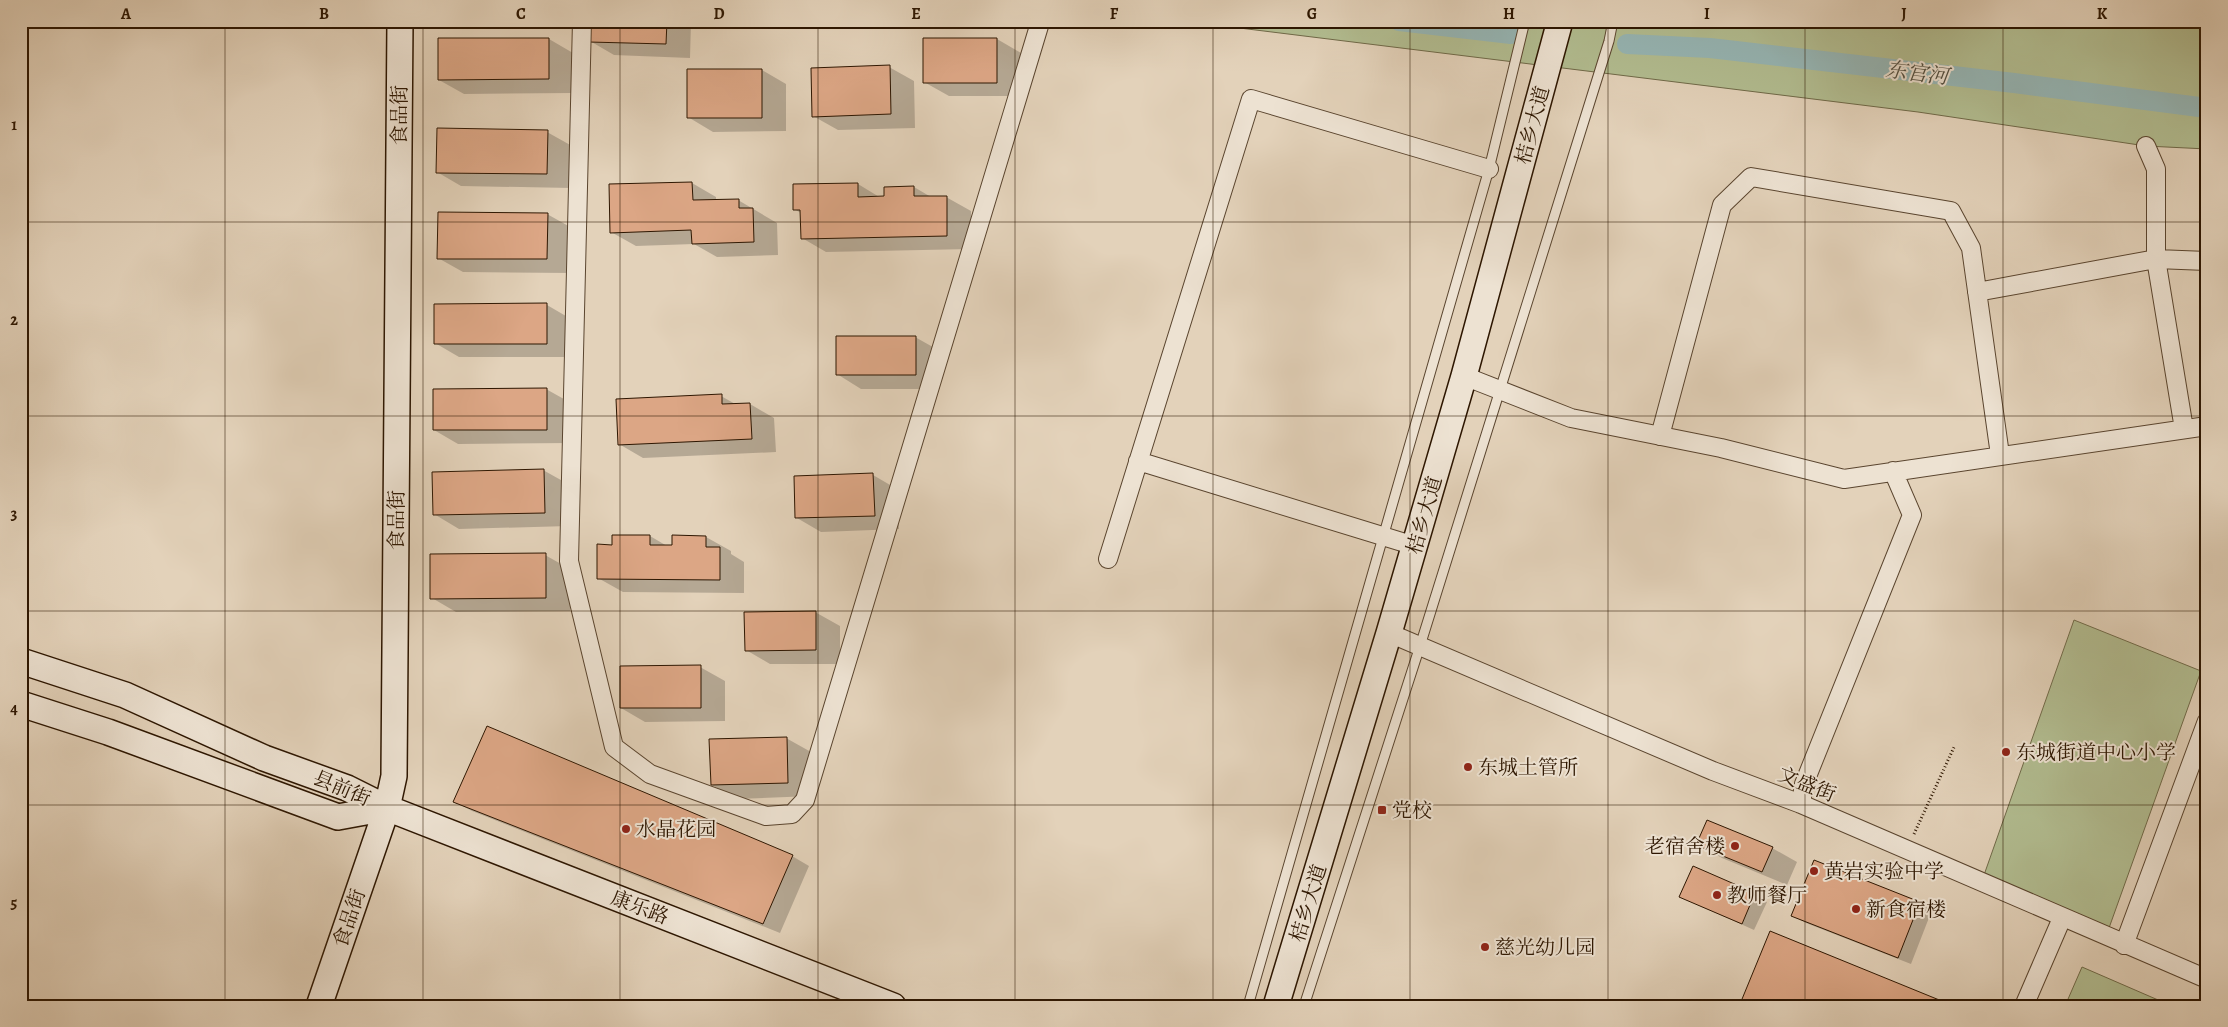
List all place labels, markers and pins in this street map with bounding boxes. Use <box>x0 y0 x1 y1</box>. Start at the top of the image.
place label: 东城街道中心小学 <box>2016 739 2176 766</box>
marker: 东城街道中心小学 <box>2000 746 2012 758</box>
place label: 东城土管所 <box>1478 754 1578 781</box>
marker: 东城土管所 <box>1462 761 1474 773</box>
place label: 党校 <box>1392 797 1432 824</box>
marker: 党校 <box>1376 804 1388 816</box>
place label: 水晶花园 <box>636 816 716 843</box>
marker: 水晶花园 <box>620 823 632 835</box>
place label: 老宿舍楼 <box>1645 833 1725 860</box>
marker: 老宿舍楼 <box>1729 840 1741 852</box>
place label: 黄岩实验中学 <box>1824 858 1944 885</box>
marker: 黄岩实验中学 <box>1808 865 1820 877</box>
place label: 教师餐厅 <box>1727 882 1807 909</box>
marker: 教师餐厅 <box>1711 889 1723 901</box>
place label: 新食宿楼 <box>1866 896 1946 923</box>
marker: 新食宿楼 <box>1850 903 1862 915</box>
place label: 慈光幼儿园 <box>1495 934 1595 961</box>
marker: 慈光幼儿园 <box>1479 941 1491 953</box>

